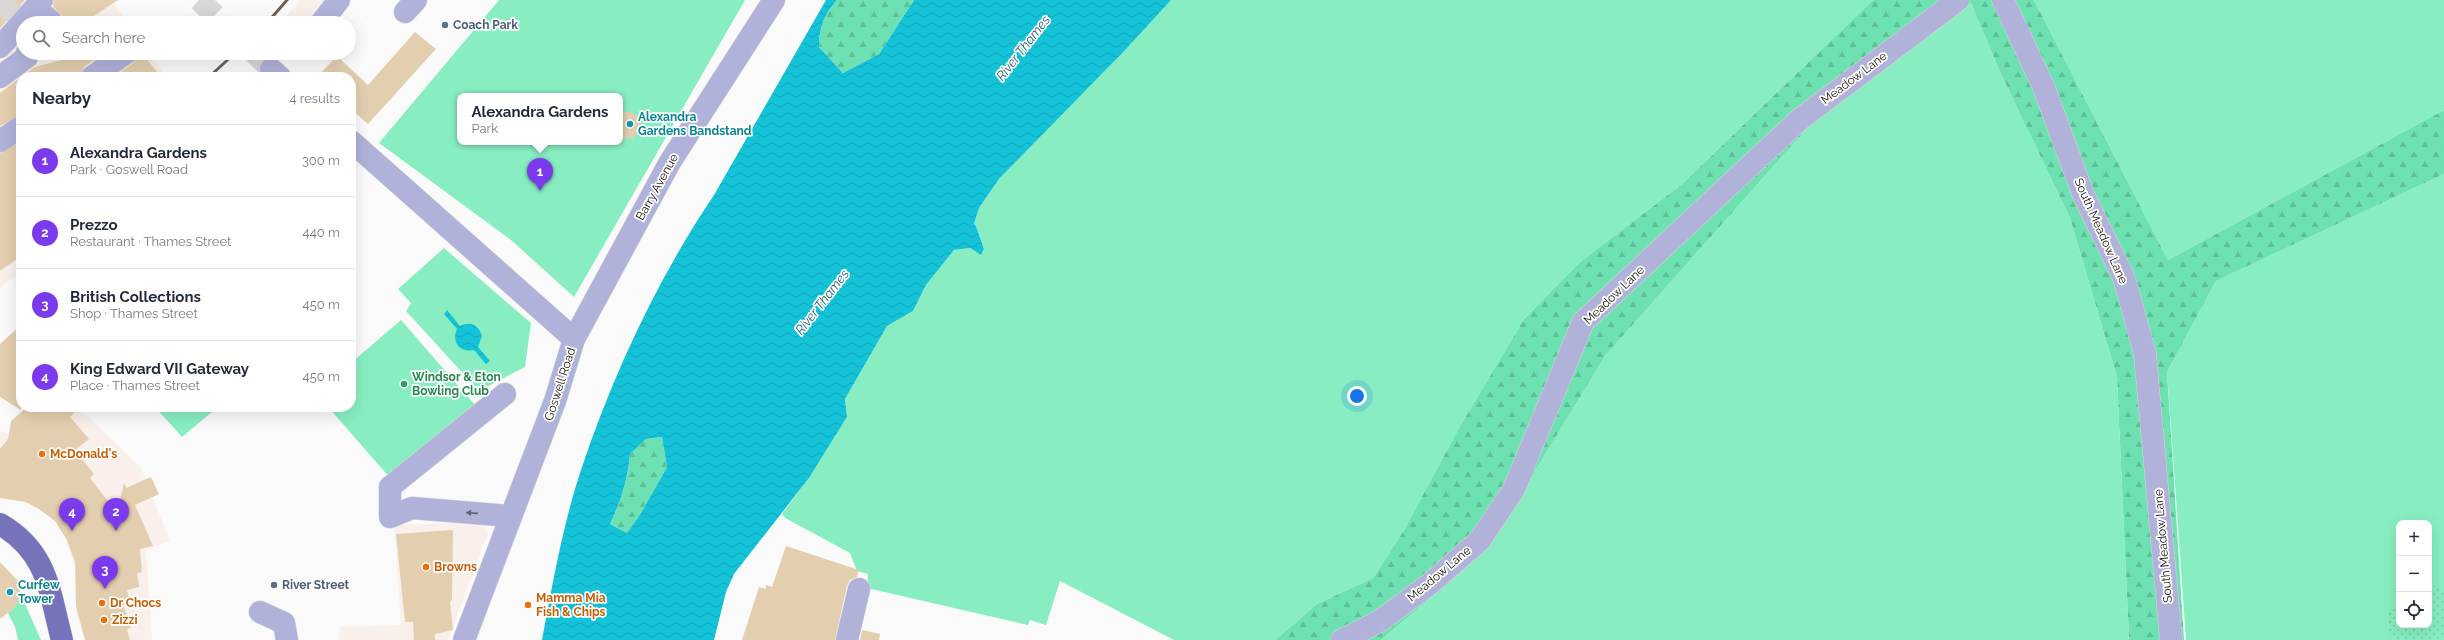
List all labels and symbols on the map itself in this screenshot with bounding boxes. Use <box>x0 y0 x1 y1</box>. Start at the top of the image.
water label: River Thames <box>993 13 1053 83</box>
place label: Coach Park <box>453 18 518 32</box>
marker: Coach Park <box>440 20 450 30</box>
street label: Meadow Lane <box>1818 49 1890 107</box>
place label: Alexandra Gardens Bandstand <box>638 110 752 138</box>
marker: Alexandra Gardens Bandstand <box>625 119 635 129</box>
street label: Barry Avenue <box>633 151 681 223</box>
pin: 1 <box>527 158 553 191</box>
street label: South Meadow Lane <box>2071 176 2131 286</box>
street label: Meadow Lane <box>1581 263 1647 327</box>
water label: River Thames <box>792 267 852 337</box>
street label: Goswell Road <box>542 346 578 422</box>
place label: Windsor & Eton Bowling Club <box>412 370 501 398</box>
marker: Windsor & Eton Bowling Club <box>399 379 409 389</box>
your location <box>1347 386 1367 406</box>
place label: McDonald's <box>50 447 117 461</box>
marker: McDonald's <box>37 449 47 459</box>
street label: South Meadow Lane <box>2151 489 2175 603</box>
pin: 4 <box>59 498 85 531</box>
pin: 2 <box>103 498 129 531</box>
one-way arrow <box>466 509 478 516</box>
street label: Meadow Lane <box>1404 543 1474 605</box>
pin: 3 <box>92 556 118 589</box>
place label: Browns <box>434 560 477 574</box>
marker: Browns <box>421 562 431 572</box>
place label: Curfew Tower <box>18 578 61 606</box>
place label: River Street <box>282 578 350 592</box>
marker: River Street <box>269 580 279 590</box>
marker: Curfew Tower <box>5 587 15 597</box>
place label: Mamma Mia Fish & Chips <box>536 591 606 619</box>
place label: Dr Chocs <box>110 596 161 610</box>
marker: Dr Chocs <box>97 598 107 608</box>
marker: Mamma Mia Fish & Chips <box>523 600 533 610</box>
place label: Zizzi <box>112 613 137 627</box>
marker: Zizzi <box>99 615 109 625</box>

